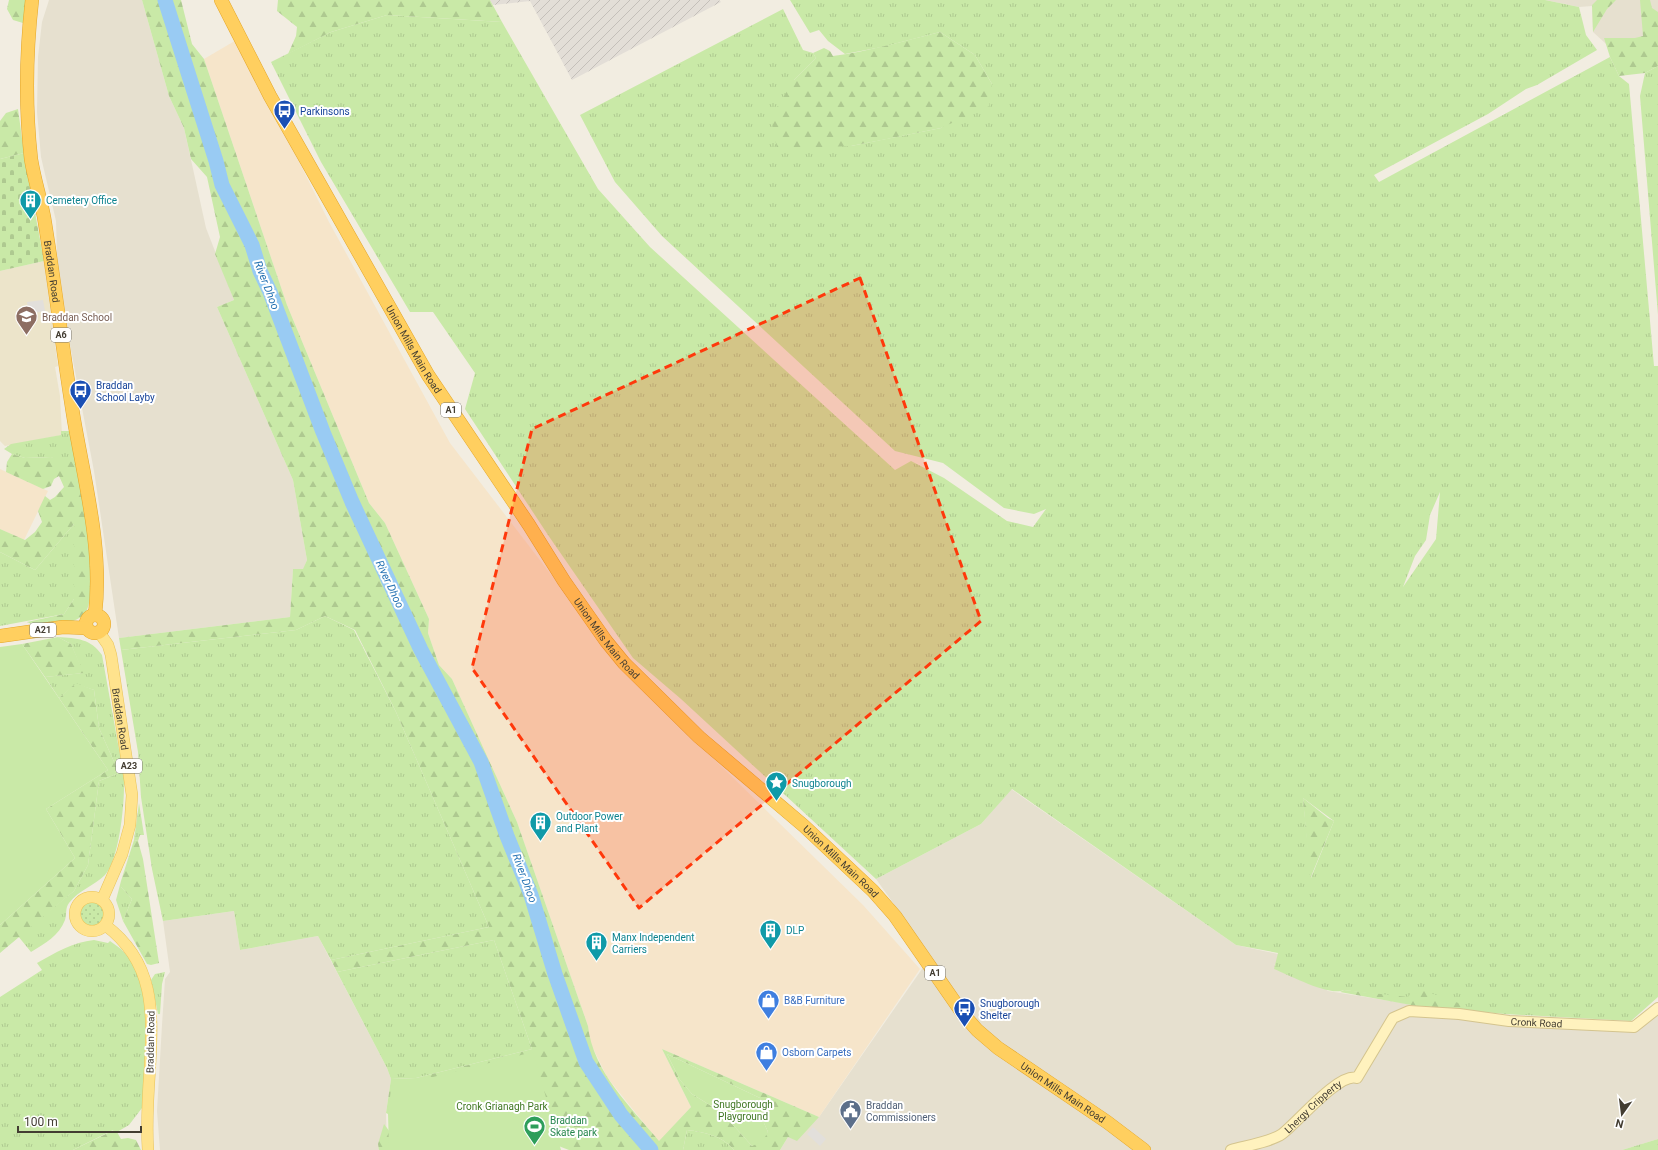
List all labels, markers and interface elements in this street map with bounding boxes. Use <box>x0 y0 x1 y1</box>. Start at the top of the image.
bus stop icon: Parkinsons <box>271 98 297 131</box>
place label: Parkinsons <box>300 106 350 117</box>
building icon: Cemetery Office <box>17 187 43 220</box>
place label: Cemetery Office <box>46 195 117 206</box>
street label: Braddan Road <box>42 240 62 303</box>
water label: River Dhoo <box>251 259 282 311</box>
school or university icon: Braddan School <box>14 304 40 337</box>
street label: Union Mills Main Road <box>384 304 444 395</box>
place label: Braddan School <box>42 312 112 323</box>
road number: A6 <box>51 328 71 342</box>
bus stop icon: Braddan School Layby <box>68 378 94 411</box>
place label: Braddan School Layby <box>96 380 155 403</box>
road number: A1 <box>441 403 461 417</box>
water label: River Dhoo <box>373 558 406 610</box>
street label: Union Mills Main Road <box>572 596 642 681</box>
road number: A21 <box>30 623 56 637</box>
street label: Braddan Road <box>110 687 130 751</box>
road number: A23 <box>116 759 142 773</box>
place icon: Snugborough <box>764 770 790 803</box>
place label: Snugborough <box>792 778 852 789</box>
building icon: Outdoor Power and Plant <box>527 809 553 842</box>
place label: Outdoor Power and Plant <box>556 811 623 834</box>
street label: Union Mills Main Road <box>801 823 881 899</box>
water label: River Dhoo <box>510 852 539 904</box>
building icon: DLP <box>757 917 783 950</box>
place label: DLP <box>786 925 804 936</box>
building icon: Manx Independent Carriers <box>583 930 609 963</box>
place label: Manx Independent Carriers <box>612 932 695 955</box>
road number: A1 <box>925 966 945 980</box>
shop icon: B&B Furniture <box>756 987 782 1020</box>
place label: B&B Furniture <box>784 995 845 1006</box>
bus stop icon: Snugborough Shelter <box>951 996 977 1029</box>
place label: Snugborough Shelter <box>980 998 1040 1021</box>
street label: Braddan Road <box>144 1011 157 1073</box>
street label: Cronk Road <box>1510 1016 1563 1030</box>
shop icon: Osborn Carpets <box>753 1039 779 1072</box>
place label: Osborn Carpets <box>782 1047 851 1058</box>
street label: Union Mills Main Road <box>1019 1060 1107 1125</box>
street label: Lhergy Cripperty <box>1282 1078 1344 1135</box>
north arrow <box>1602 1094 1642 1134</box>
public building icon: Braddan Commissioners <box>837 1098 863 1131</box>
park label: Snugborough Playground <box>713 1099 773 1122</box>
place label: Braddan Commissioners <box>866 1100 936 1123</box>
park label: Cronk Grianagh Park <box>456 1101 549 1112</box>
scale bar <box>18 1108 141 1134</box>
sports icon: Braddan Skate park <box>522 1113 548 1146</box>
text: 100 m <box>24 1115 58 1129</box>
place label: Braddan Skate park <box>550 1115 598 1138</box>
text: N <box>1614 1116 1625 1130</box>

